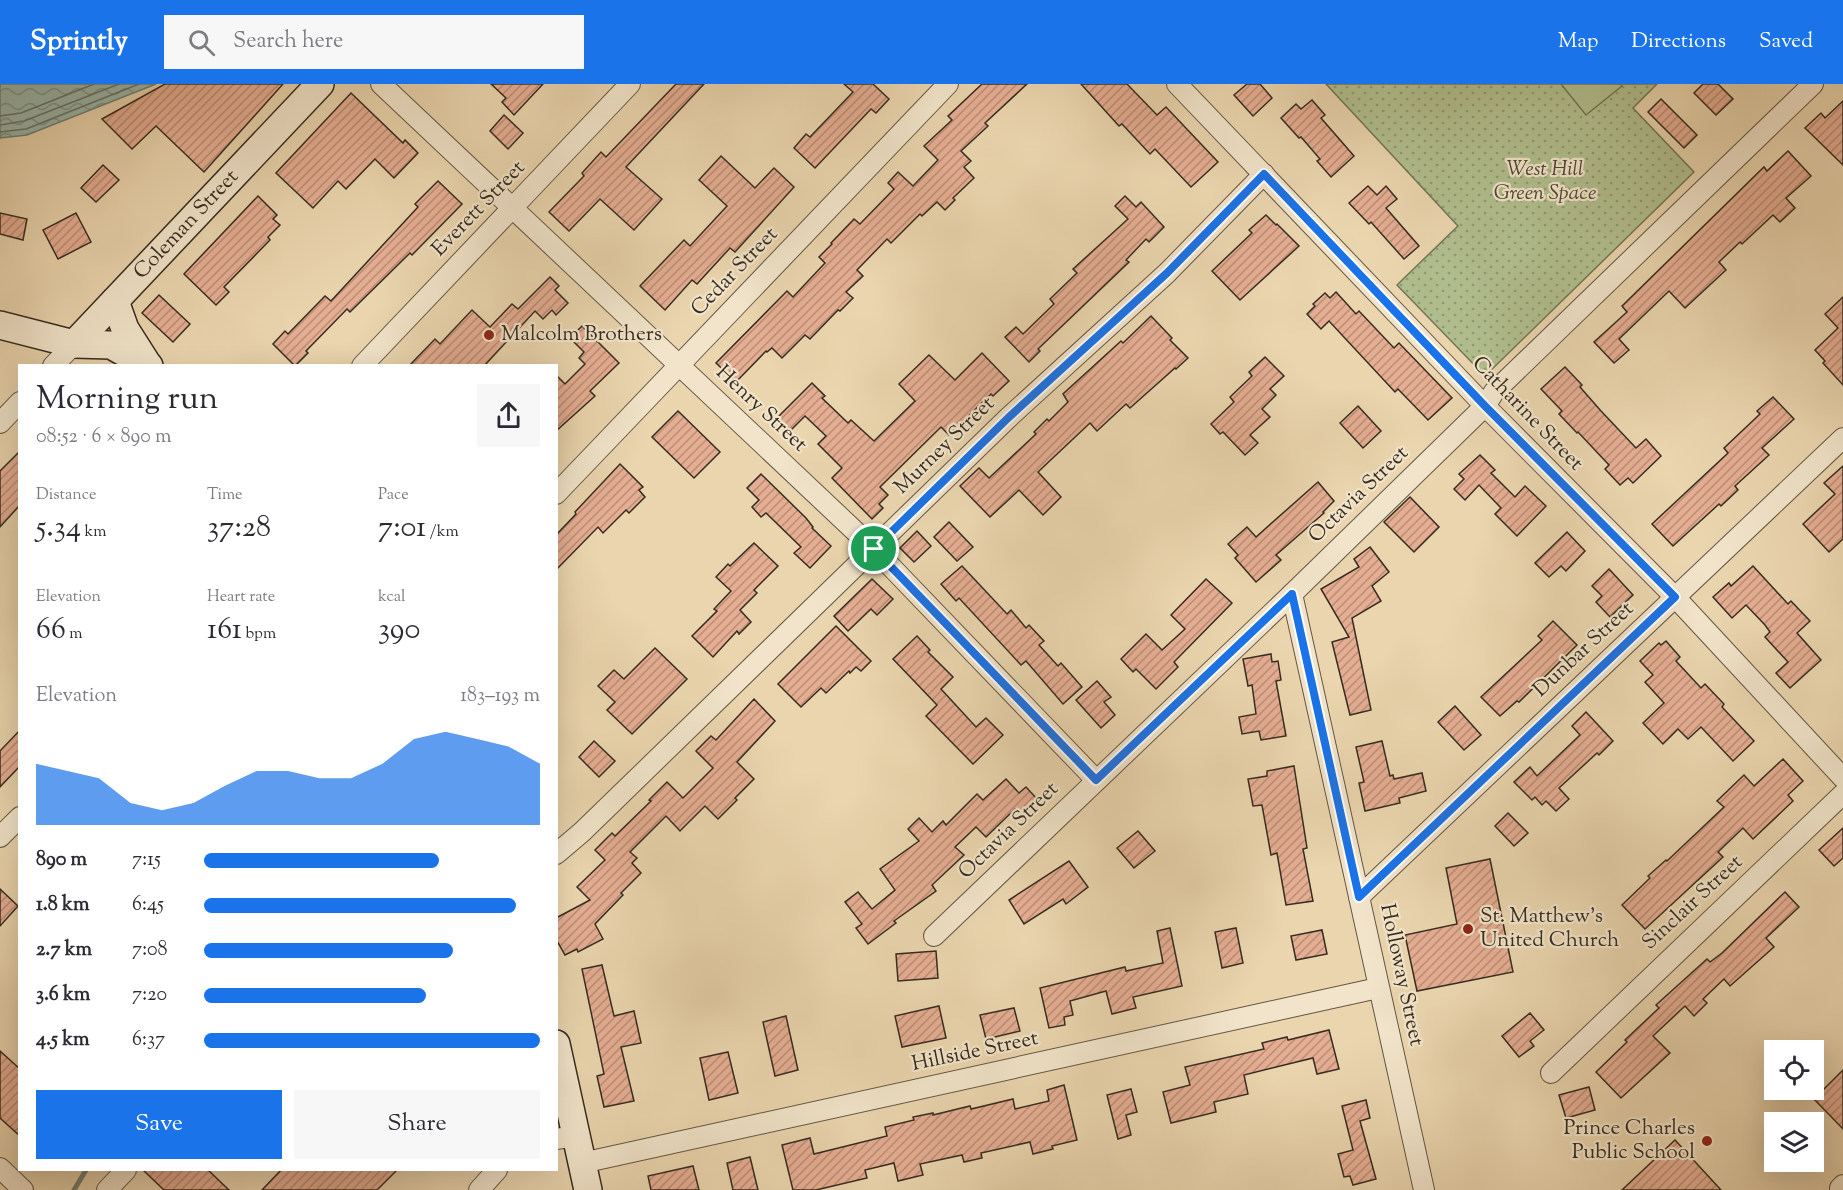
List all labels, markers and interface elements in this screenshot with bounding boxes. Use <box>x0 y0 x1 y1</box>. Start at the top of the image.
search box <box>164 15 584 69</box>
text: Sprintly <box>30 22 128 62</box>
icon: search <box>185 26 218 59</box>
text: Search here <box>233 26 343 58</box>
text: Map <box>1558 27 1598 57</box>
text: Directions <box>1631 27 1726 57</box>
text: Saved <box>1759 27 1813 57</box>
street label: Everett Street <box>425 154 533 264</box>
park label: West Hill Green Space <box>1494 155 1596 209</box>
street label: Coleman Street <box>127 163 246 287</box>
street label: Cedar Street <box>685 221 785 323</box>
place label: Malcolm Brothers <box>501 320 662 350</box>
marker: Malcolm Brothers <box>482 328 496 342</box>
street label: Catharine Street <box>1464 350 1590 478</box>
street label: Henry Street <box>708 359 814 459</box>
text: Morning run <box>36 376 218 424</box>
button: share <box>477 384 540 447</box>
street label: Murney Street <box>888 390 1002 502</box>
text: 08:52 · 6 × 890 m <box>36 423 172 452</box>
street label: Octavia Street <box>1302 439 1416 551</box>
text: Distance <box>36 484 96 507</box>
text: Time <box>207 484 243 507</box>
text: Pace <box>378 484 409 507</box>
text: 5.34 <box>36 507 81 550</box>
text: 37:28 <box>207 507 271 550</box>
text: 7:01 <box>378 507 426 550</box>
text: km <box>81 521 106 544</box>
text: /km <box>426 521 459 544</box>
pin <box>848 523 899 574</box>
icon: arrive <box>857 532 890 565</box>
text: Elevation <box>36 586 101 609</box>
text: Heart rate <box>207 586 275 609</box>
text: kcal <box>378 586 406 609</box>
street label: Dunbar Street <box>1527 595 1641 705</box>
text: 66 <box>36 609 66 652</box>
text: 161 <box>207 609 242 652</box>
text: 390 <box>378 609 420 652</box>
text: m <box>66 623 82 646</box>
text: bpm <box>242 623 276 646</box>
text: Elevation <box>36 682 117 711</box>
text: 183–193 m <box>460 682 540 711</box>
street label: Octavia Street <box>952 775 1066 887</box>
text: 890 m <box>36 846 87 875</box>
text: 7:15 <box>132 846 161 875</box>
street label: Sinclair Street <box>1636 848 1750 958</box>
text: 1.8 km <box>36 891 90 920</box>
text: 6:45 <box>132 891 164 920</box>
street label: Holloway Street <box>1371 901 1431 1049</box>
place label: St. Matthew's United Church <box>1480 902 1619 956</box>
marker: St. Matthew's United Church <box>1461 922 1475 936</box>
text: 2.7 km <box>36 936 92 965</box>
text: 7:08 <box>132 936 168 965</box>
text: 3.6 km <box>36 981 90 1010</box>
text: 7:20 <box>132 981 167 1010</box>
street label: Hillside Street <box>909 1024 1041 1080</box>
text: 4.5 km <box>36 1026 90 1055</box>
text: 6:37 <box>132 1026 165 1055</box>
map controls <box>1764 1040 1824 1172</box>
button: locate <box>1764 1040 1824 1100</box>
button: Save <box>36 1090 282 1159</box>
button: Share <box>294 1090 540 1159</box>
button: layers <box>1764 1112 1824 1172</box>
place label: Prince Charles Public School <box>1564 1114 1695 1168</box>
marker: Prince Charles Public School <box>1700 1134 1714 1148</box>

